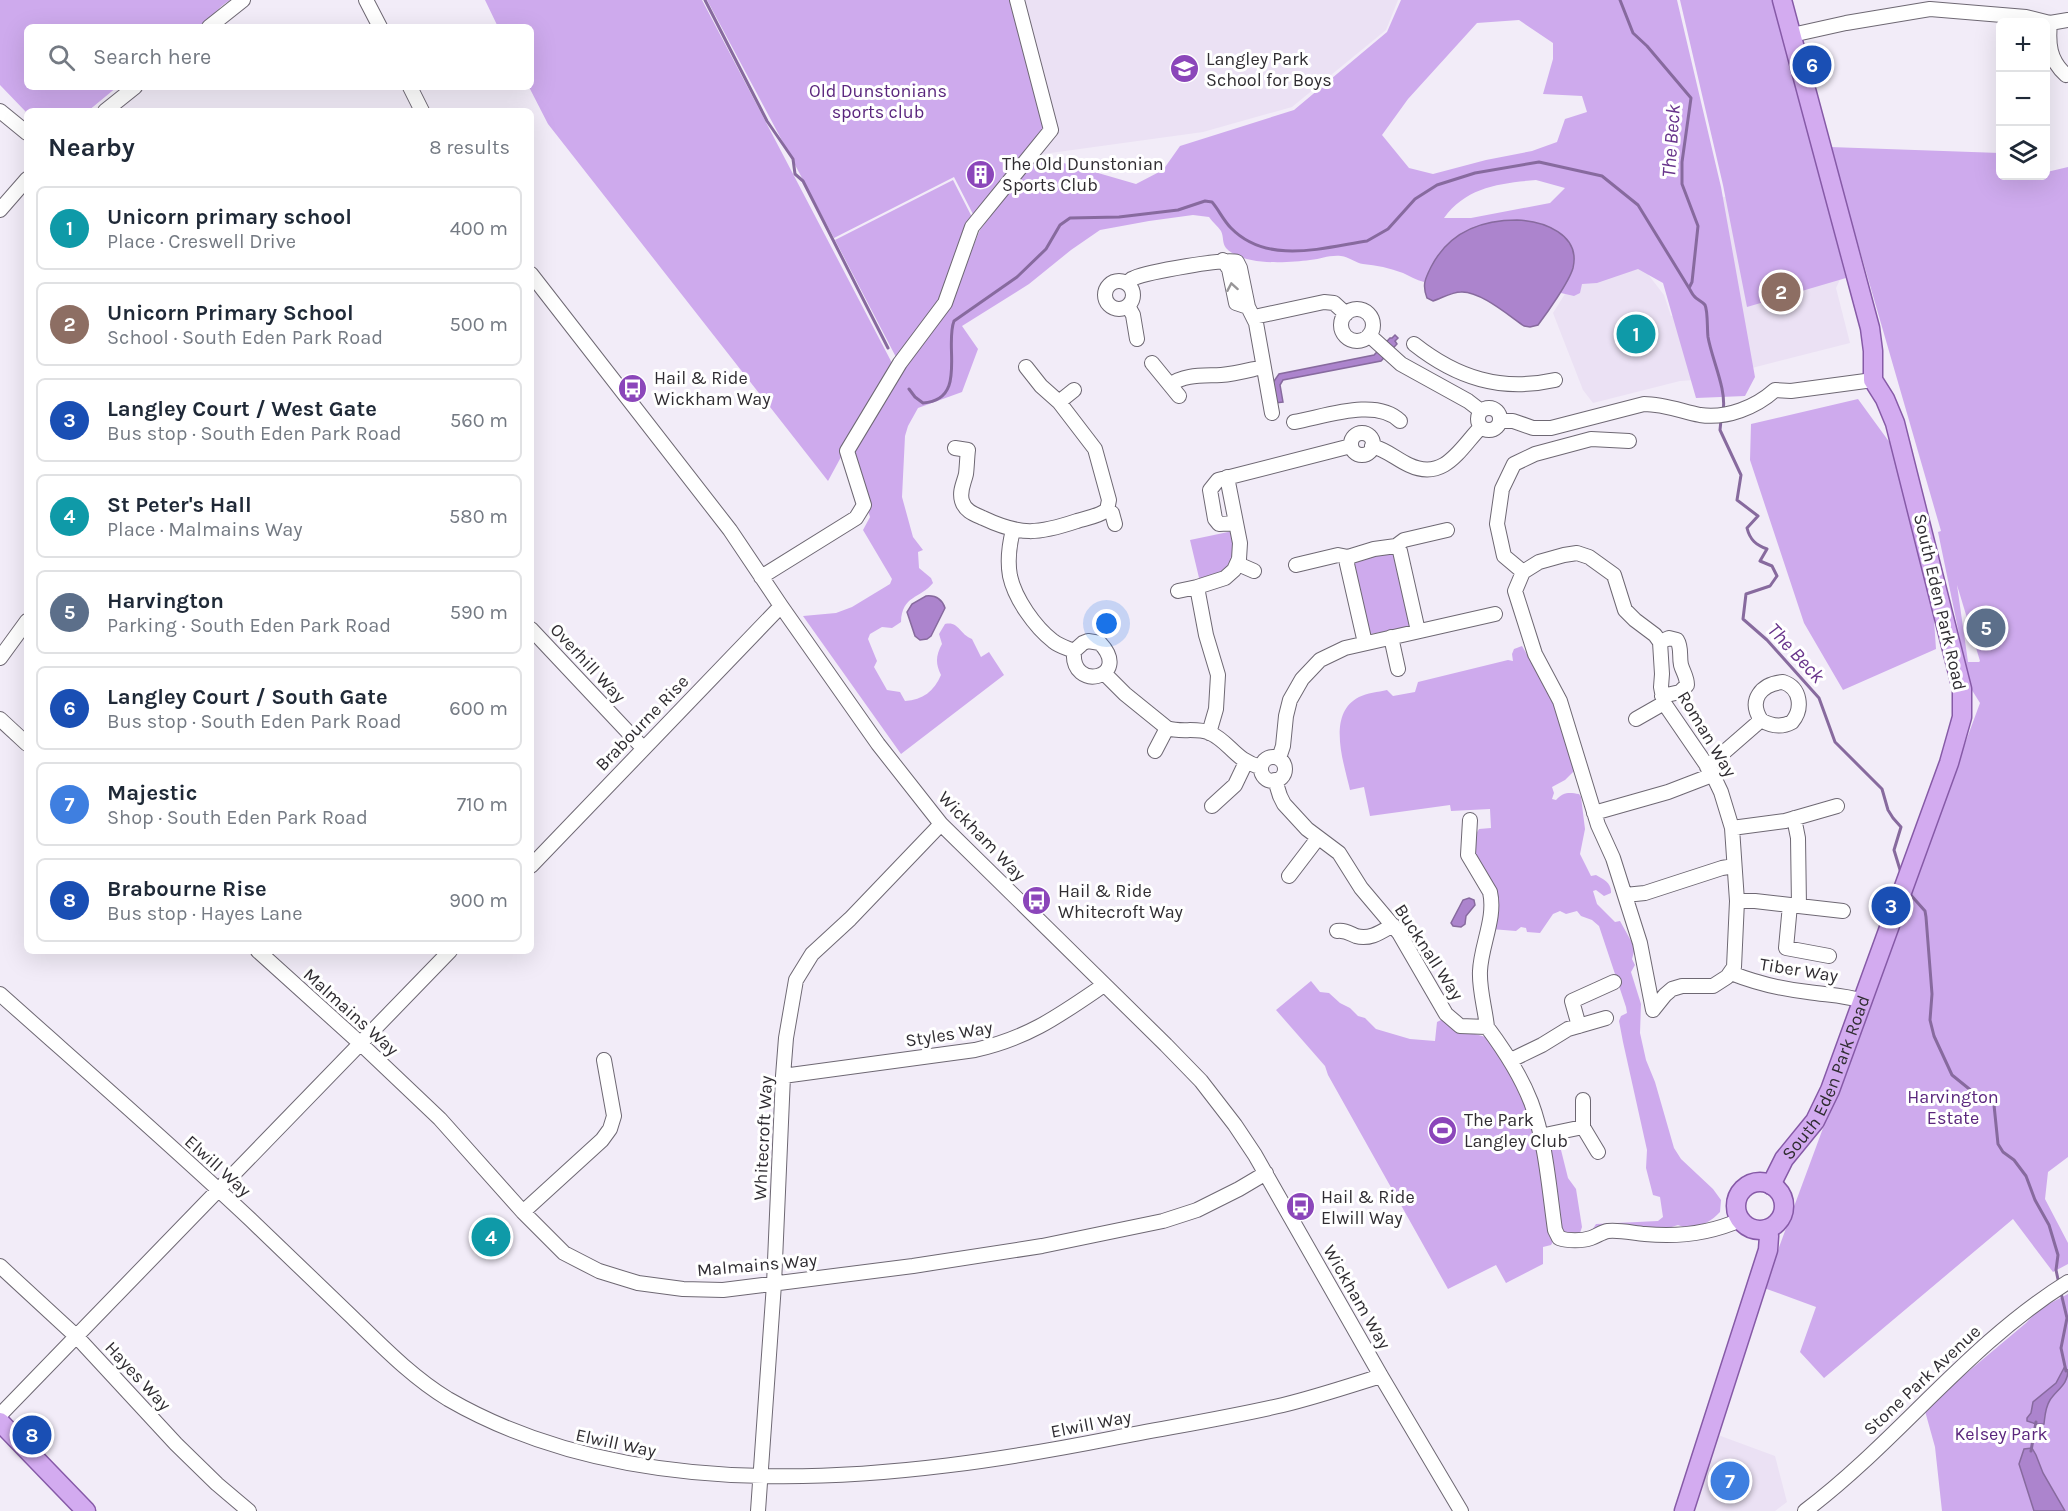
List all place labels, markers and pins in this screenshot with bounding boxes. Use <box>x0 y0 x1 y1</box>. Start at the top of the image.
pin: 6 <box>1792 42 1832 88</box>
place label: Langley Park School for Boys <box>1206 48 1332 91</box>
school or university icon: Langley Park School for Boys <box>1169 53 1201 85</box>
place label: The Old Dunstonian Sports Club <box>1002 153 1164 196</box>
building icon: The Old Dunstonian Sports Club <box>965 158 997 190</box>
pin: 2 <box>1762 270 1800 314</box>
pin: 1 <box>1616 312 1656 356</box>
place label: Hail & Ride Wickham Way <box>654 367 771 410</box>
bus stop icon: Hail & Ride Wickham Way <box>617 372 649 404</box>
pin: 5 <box>1966 606 2006 650</box>
place label: Hail & Ride Whitecroft Way <box>1058 880 1184 923</box>
pin: 3 <box>1872 884 1910 928</box>
bus stop icon: Hail & Ride Whitecroft Way <box>1021 885 1053 917</box>
place label: The Park Langley Club <box>1464 1109 1568 1152</box>
sports icon: The Park Langley Club <box>1427 1114 1459 1146</box>
place label: Hail & Ride Elwill Way <box>1321 1186 1415 1229</box>
bus stop icon: Hail & Ride Elwill Way <box>1284 1191 1316 1223</box>
pin: 4 <box>472 1214 510 1260</box>
pin: 8 <box>12 1412 51 1458</box>
pin: 7 <box>1710 1458 1750 1504</box>

